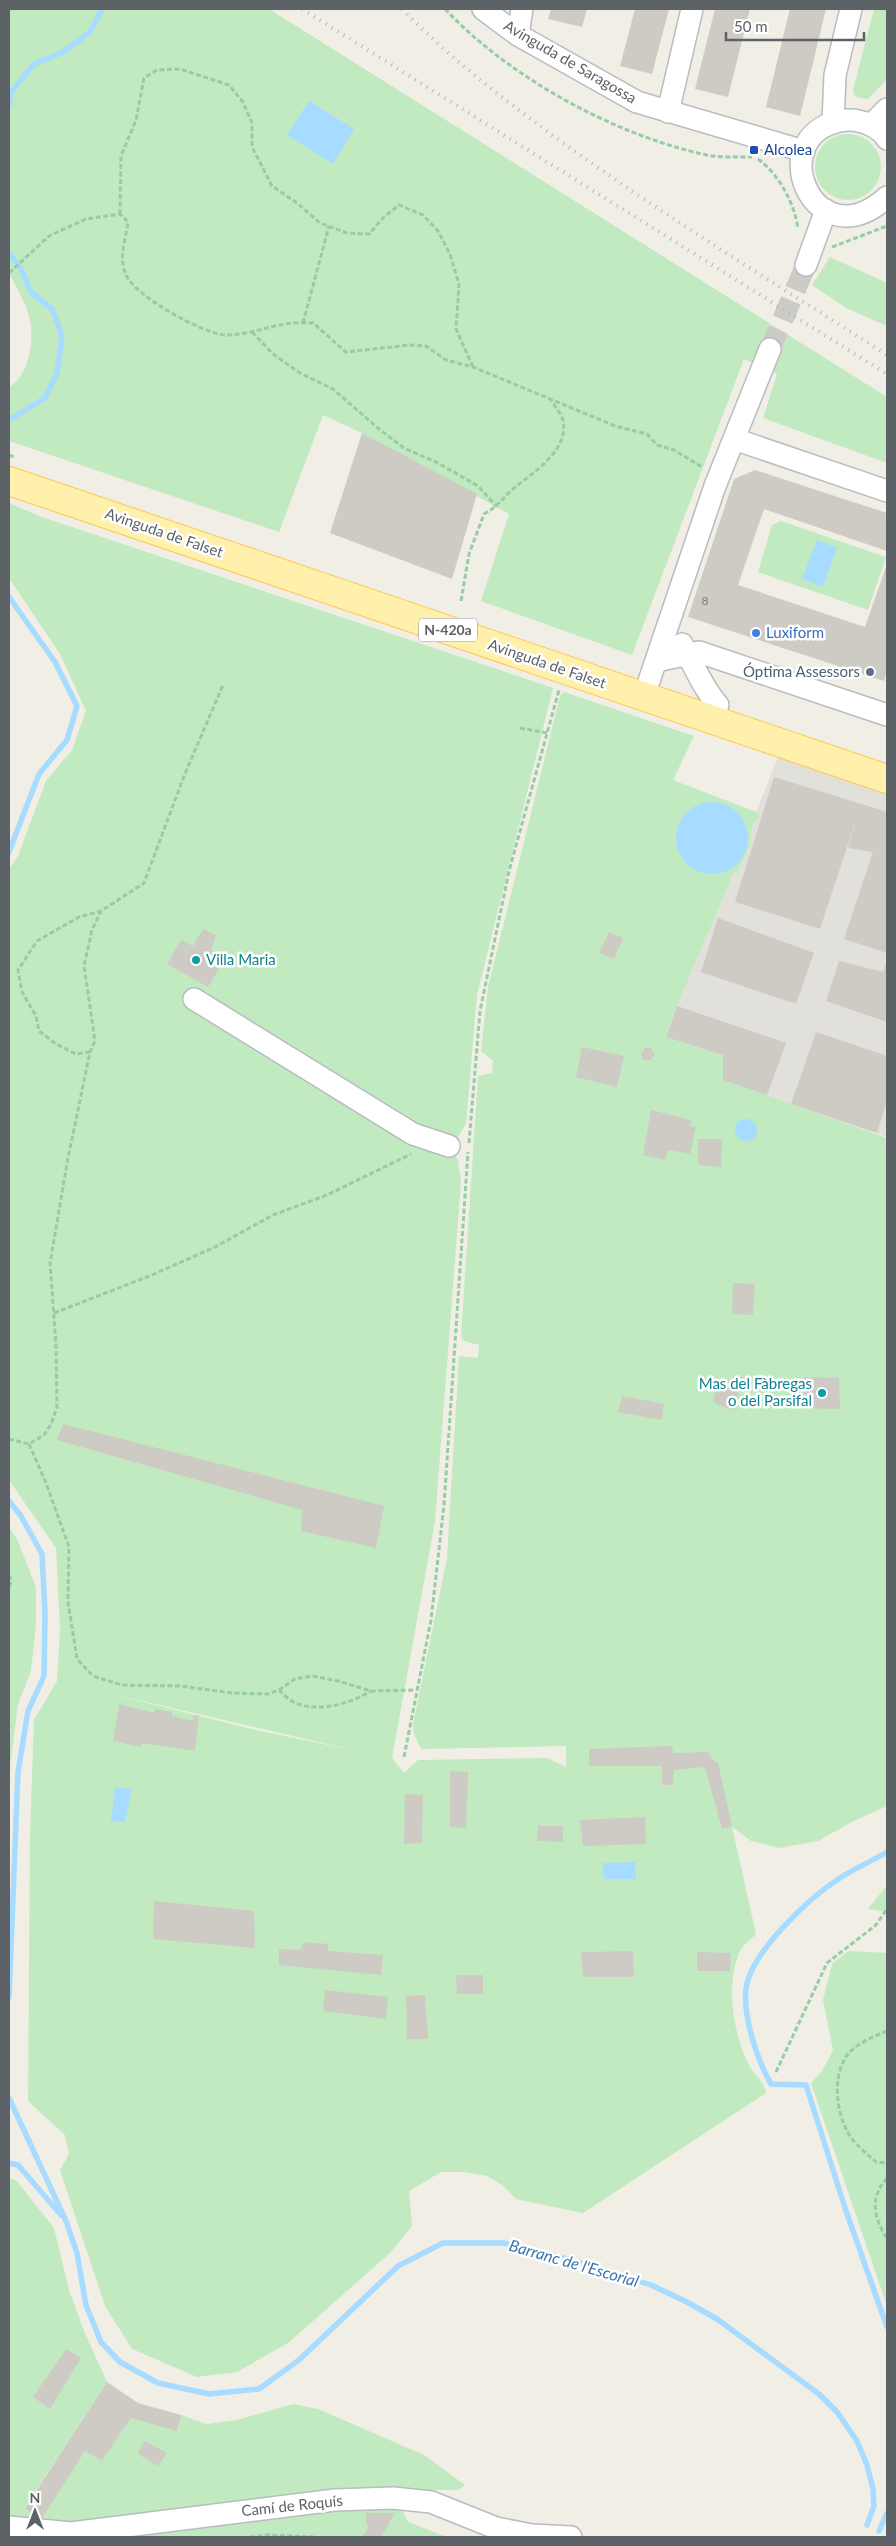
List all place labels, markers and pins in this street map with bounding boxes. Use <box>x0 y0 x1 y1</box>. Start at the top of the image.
place label: Alcolea <box>764 140 812 158</box>
marker: Alcolea <box>748 144 760 156</box>
place label: Luxiform <box>766 623 824 641</box>
marker: Luxiform <box>750 627 762 639</box>
place label: Óptima Assessors <box>743 662 860 680</box>
marker: Óptima Assessors <box>864 666 876 678</box>
place label: Villa Maria <box>206 950 276 968</box>
marker: Villa Maria <box>190 954 202 966</box>
place label: Mas del Fàbregas o del Parsifal <box>699 1374 812 1409</box>
marker: Mas del Fàbregas o del Parsifal <box>816 1387 828 1399</box>

